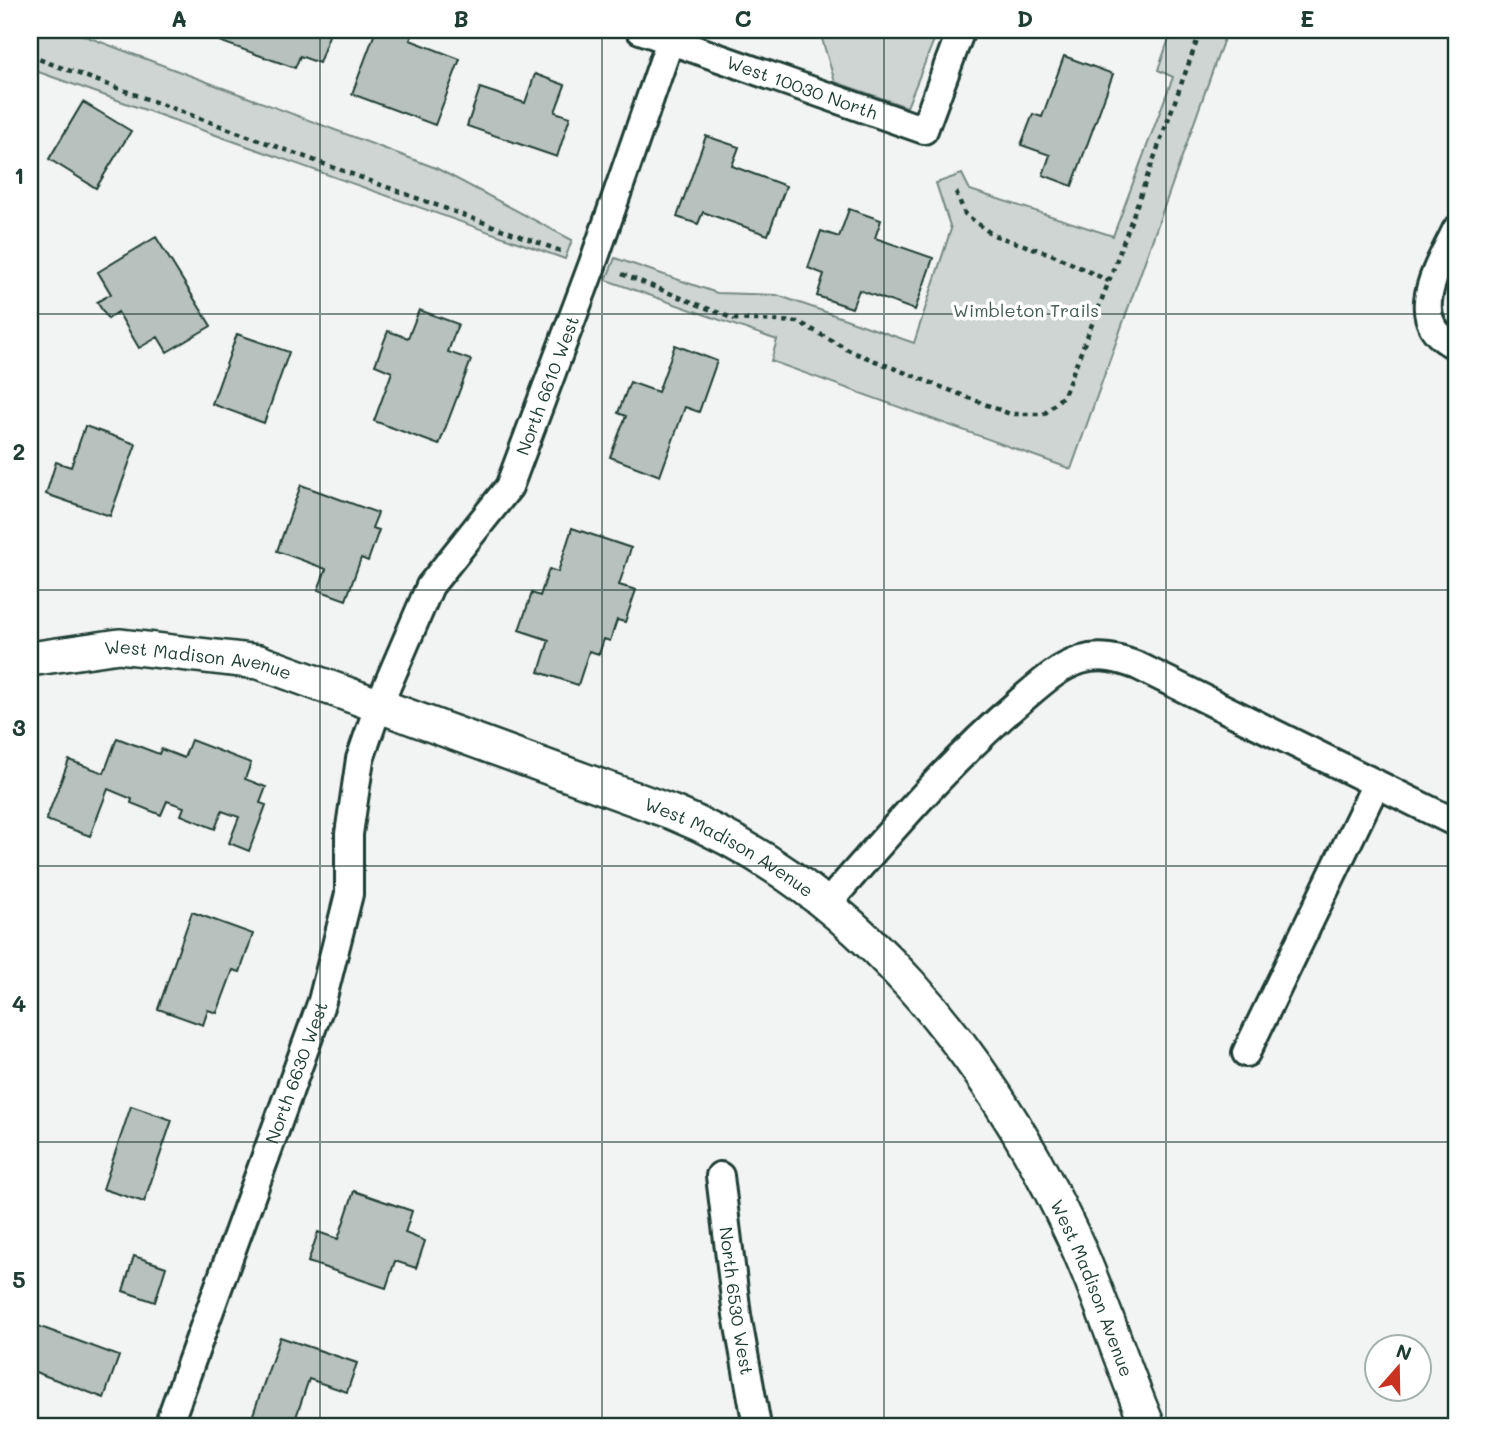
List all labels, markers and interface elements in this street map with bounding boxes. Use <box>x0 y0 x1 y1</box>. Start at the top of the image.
text: A <box>171 3 187 33</box>
text: B <box>453 3 469 33</box>
text: C <box>734 3 752 33</box>
text: D <box>1017 3 1033 33</box>
text: E <box>1300 3 1314 33</box>
street label: West 10030 North <box>724 50 881 125</box>
text: 1 <box>14 160 24 190</box>
park label: Wimbleton Trails <box>953 298 1099 322</box>
street label: North 6610 West <box>510 312 584 459</box>
text: 2 <box>13 436 25 466</box>
street label: West Madison Avenue <box>103 634 295 685</box>
text: 3 <box>12 712 26 742</box>
street label: West Madison Avenue <box>641 791 819 902</box>
text: 4 <box>12 988 26 1018</box>
street label: North 6630 West <box>259 998 333 1147</box>
street label: West Madison Avenue <box>1045 1195 1139 1380</box>
street label: North 6530 West <box>714 1225 760 1377</box>
text: 5 <box>12 1264 26 1294</box>
north arrow <box>1364 1334 1434 1404</box>
text: N <box>1393 1337 1415 1366</box>

